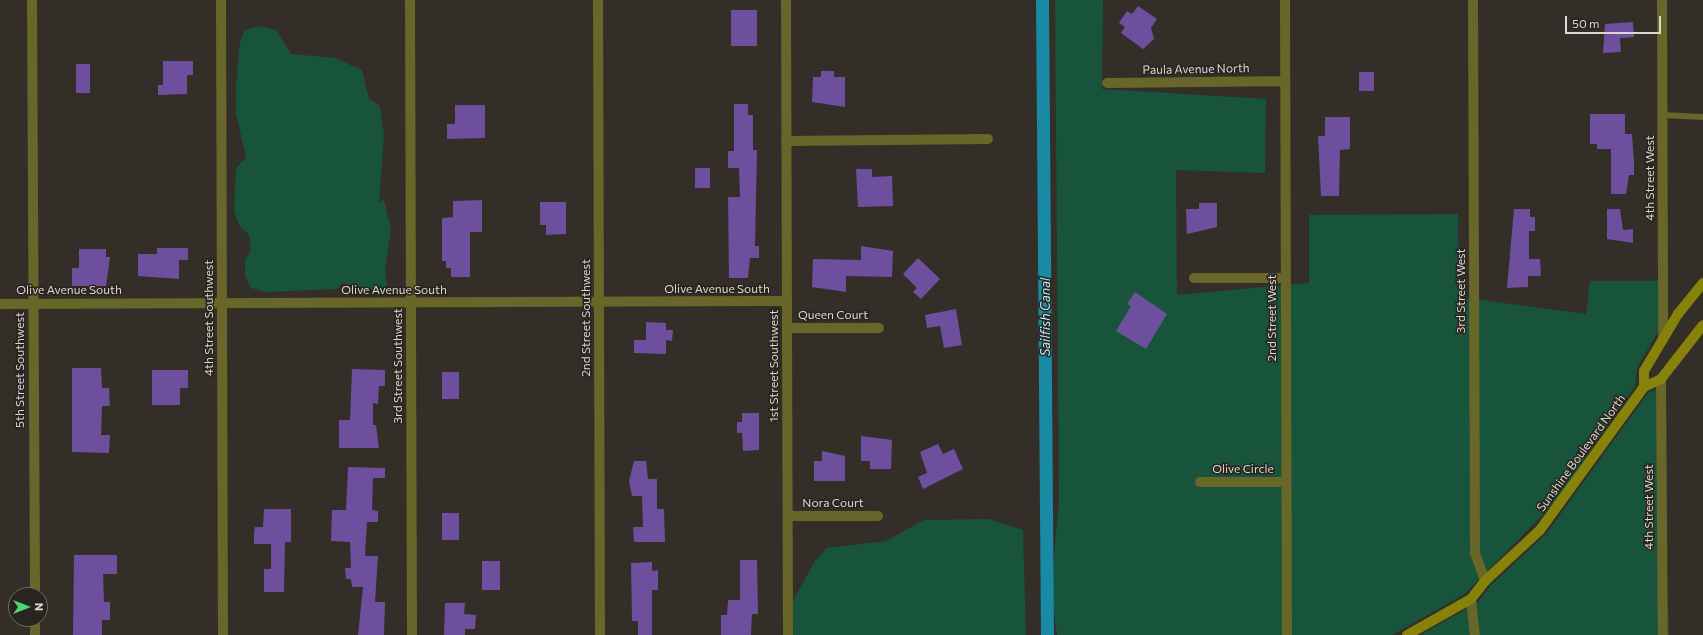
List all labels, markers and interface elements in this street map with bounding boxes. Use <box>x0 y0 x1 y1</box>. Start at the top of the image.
scale bar <box>1567 8 1663 34</box>
text: 50 m <box>1572 16 1600 30</box>
street label: Paula Avenue North <box>1142 61 1250 77</box>
street label: 4th Street West <box>1643 135 1657 221</box>
street label: 3rd Street West <box>1454 249 1468 333</box>
street label: 2nd Street Southwest <box>579 259 593 377</box>
street label: 4th Street Southwest <box>202 260 216 376</box>
street label: 2nd Street West <box>1265 274 1279 362</box>
water label: Sailfish Canal <box>1037 278 1053 356</box>
street label: Olive Avenue South <box>664 282 770 296</box>
street label: Olive Avenue South <box>16 283 122 297</box>
street label: Olive Avenue South <box>341 283 447 297</box>
street label: 3rd Street Southwest <box>391 308 405 424</box>
street label: Queen Court <box>798 308 868 322</box>
street label: 1st Street Southwest <box>767 310 781 422</box>
street label: 5th Street Southwest <box>13 312 27 428</box>
street label: Sunshine Boulevard North <box>1534 392 1628 514</box>
street label: Olive Circle <box>1212 462 1274 476</box>
street label: 4th Street West <box>1642 464 1656 550</box>
street label: Nora Court <box>802 496 864 510</box>
north arrow <box>8 587 48 627</box>
text: N <box>33 603 46 611</box>

